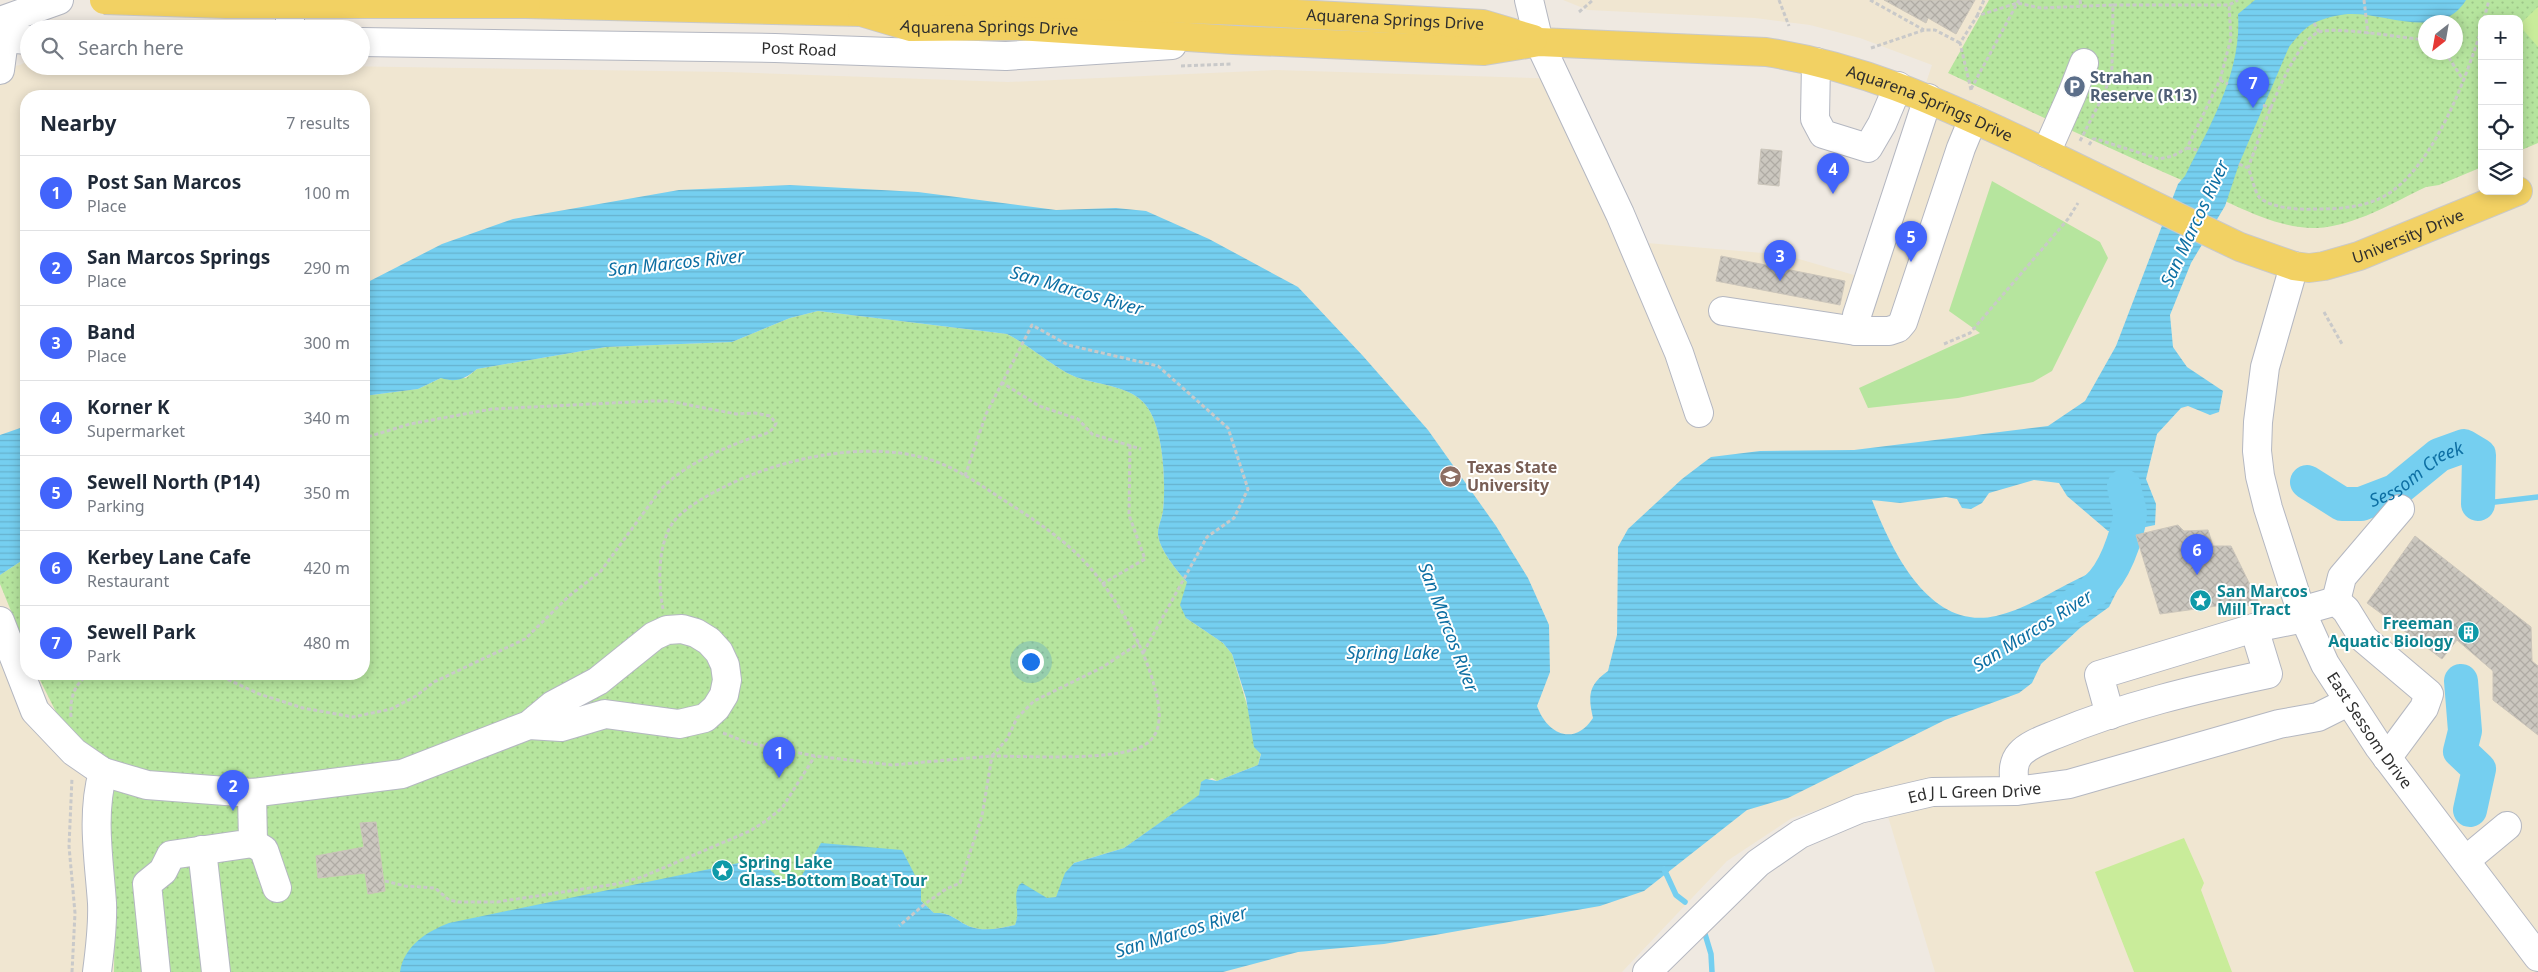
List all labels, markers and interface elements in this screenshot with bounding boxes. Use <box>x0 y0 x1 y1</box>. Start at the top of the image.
street label: Aquarena Springs Drive <box>1306 4 1485 35</box>
street label: Aquarena Springs Drive <box>898 14 1079 41</box>
north arrow <box>2418 15 2463 60</box>
map controls <box>2478 15 2523 195</box>
button: + <box>2478 15 2523 60</box>
search box <box>20 20 370 75</box>
icon: search <box>38 34 66 62</box>
text: Search here <box>78 35 184 61</box>
street label: Post Road <box>761 37 837 61</box>
street label: Aquarena Springs Drive <box>1844 60 2016 147</box>
button: − <box>2478 60 2523 105</box>
place label: Strahan Reserve (R13) <box>2090 66 2197 106</box>
pin: 7 <box>2237 67 2269 108</box>
parking icon: Strahan Reserve (R13) <box>2062 74 2086 98</box>
button: locate <box>2478 105 2523 150</box>
text: Nearby <box>40 109 116 137</box>
text: 7 results <box>286 112 350 134</box>
button: layers <box>2478 150 2523 195</box>
pin: 4 <box>1817 153 1849 194</box>
water label: San Marcos River <box>2154 155 2234 290</box>
text: Post San Marcos <box>87 169 241 195</box>
text: 1 <box>51 182 61 204</box>
text: 100 m <box>303 182 350 204</box>
text: Place <box>87 195 127 217</box>
street label: University Drive <box>2349 203 2467 268</box>
pin: 5 <box>1895 221 1927 262</box>
pin: 3 <box>1764 240 1796 281</box>
water label: San Marcos River <box>607 243 746 281</box>
text: San Marcos Springs <box>87 244 270 270</box>
text: 2 <box>51 257 61 279</box>
text: 290 m <box>303 257 350 279</box>
water label: San Marcos River <box>1008 260 1147 321</box>
text: Place <box>87 270 127 292</box>
text: Band <box>87 319 135 345</box>
text: 3 <box>51 332 61 354</box>
text: 300 m <box>303 332 350 354</box>
text: Place <box>87 345 127 367</box>
text: Korner K <box>87 394 170 420</box>
text: 4 <box>51 407 61 429</box>
text: 340 m <box>303 407 350 429</box>
text: Supermarket <box>87 420 185 442</box>
water label: Sessom Creek <box>2366 435 2467 512</box>
place label: Texas State University <box>1467 456 1557 496</box>
school or university icon: Texas State University <box>1439 464 1463 488</box>
text: Sewell North (P14) <box>87 469 260 495</box>
text: 5 <box>51 482 61 504</box>
text: 350 m <box>303 482 350 504</box>
text: Parking <box>87 495 145 517</box>
pin: 6 <box>2181 534 2213 575</box>
text: Kerbey Lane Cafe <box>87 544 251 570</box>
text: 6 <box>51 557 61 579</box>
text: 420 m <box>303 557 350 579</box>
water label: San Marcos River <box>1413 559 1485 696</box>
text: Restaurant <box>87 570 169 592</box>
place label: San Marcos Mill Tract <box>2217 580 2308 620</box>
water label: San Marcos River <box>1968 583 2097 676</box>
place icon: San Marcos Mill Tract <box>2189 588 2213 612</box>
place label: Freeman Aquatic Biology <box>2328 612 2454 652</box>
text: Sewell Park <box>87 619 196 645</box>
building icon: Freeman Aquatic Biology <box>2457 620 2481 644</box>
text: 7 <box>51 632 61 654</box>
text: 480 m <box>303 632 350 654</box>
water label: Spring Lake <box>1346 640 1440 664</box>
text: Park <box>87 645 121 667</box>
your location <box>1018 649 1044 675</box>
street label: East Sessom Drive <box>2322 668 2418 793</box>
pin: 1 <box>763 737 795 778</box>
pin: 2 <box>217 770 249 811</box>
street label: Ed J L Green Drive <box>1906 777 2042 808</box>
place label: Spring Lake Glass-Bottom Boat Tour <box>739 851 927 891</box>
place icon: Spring Lake Glass-Bottom Boat Tour <box>711 859 735 883</box>
water label: San Marcos River <box>1112 899 1251 962</box>

